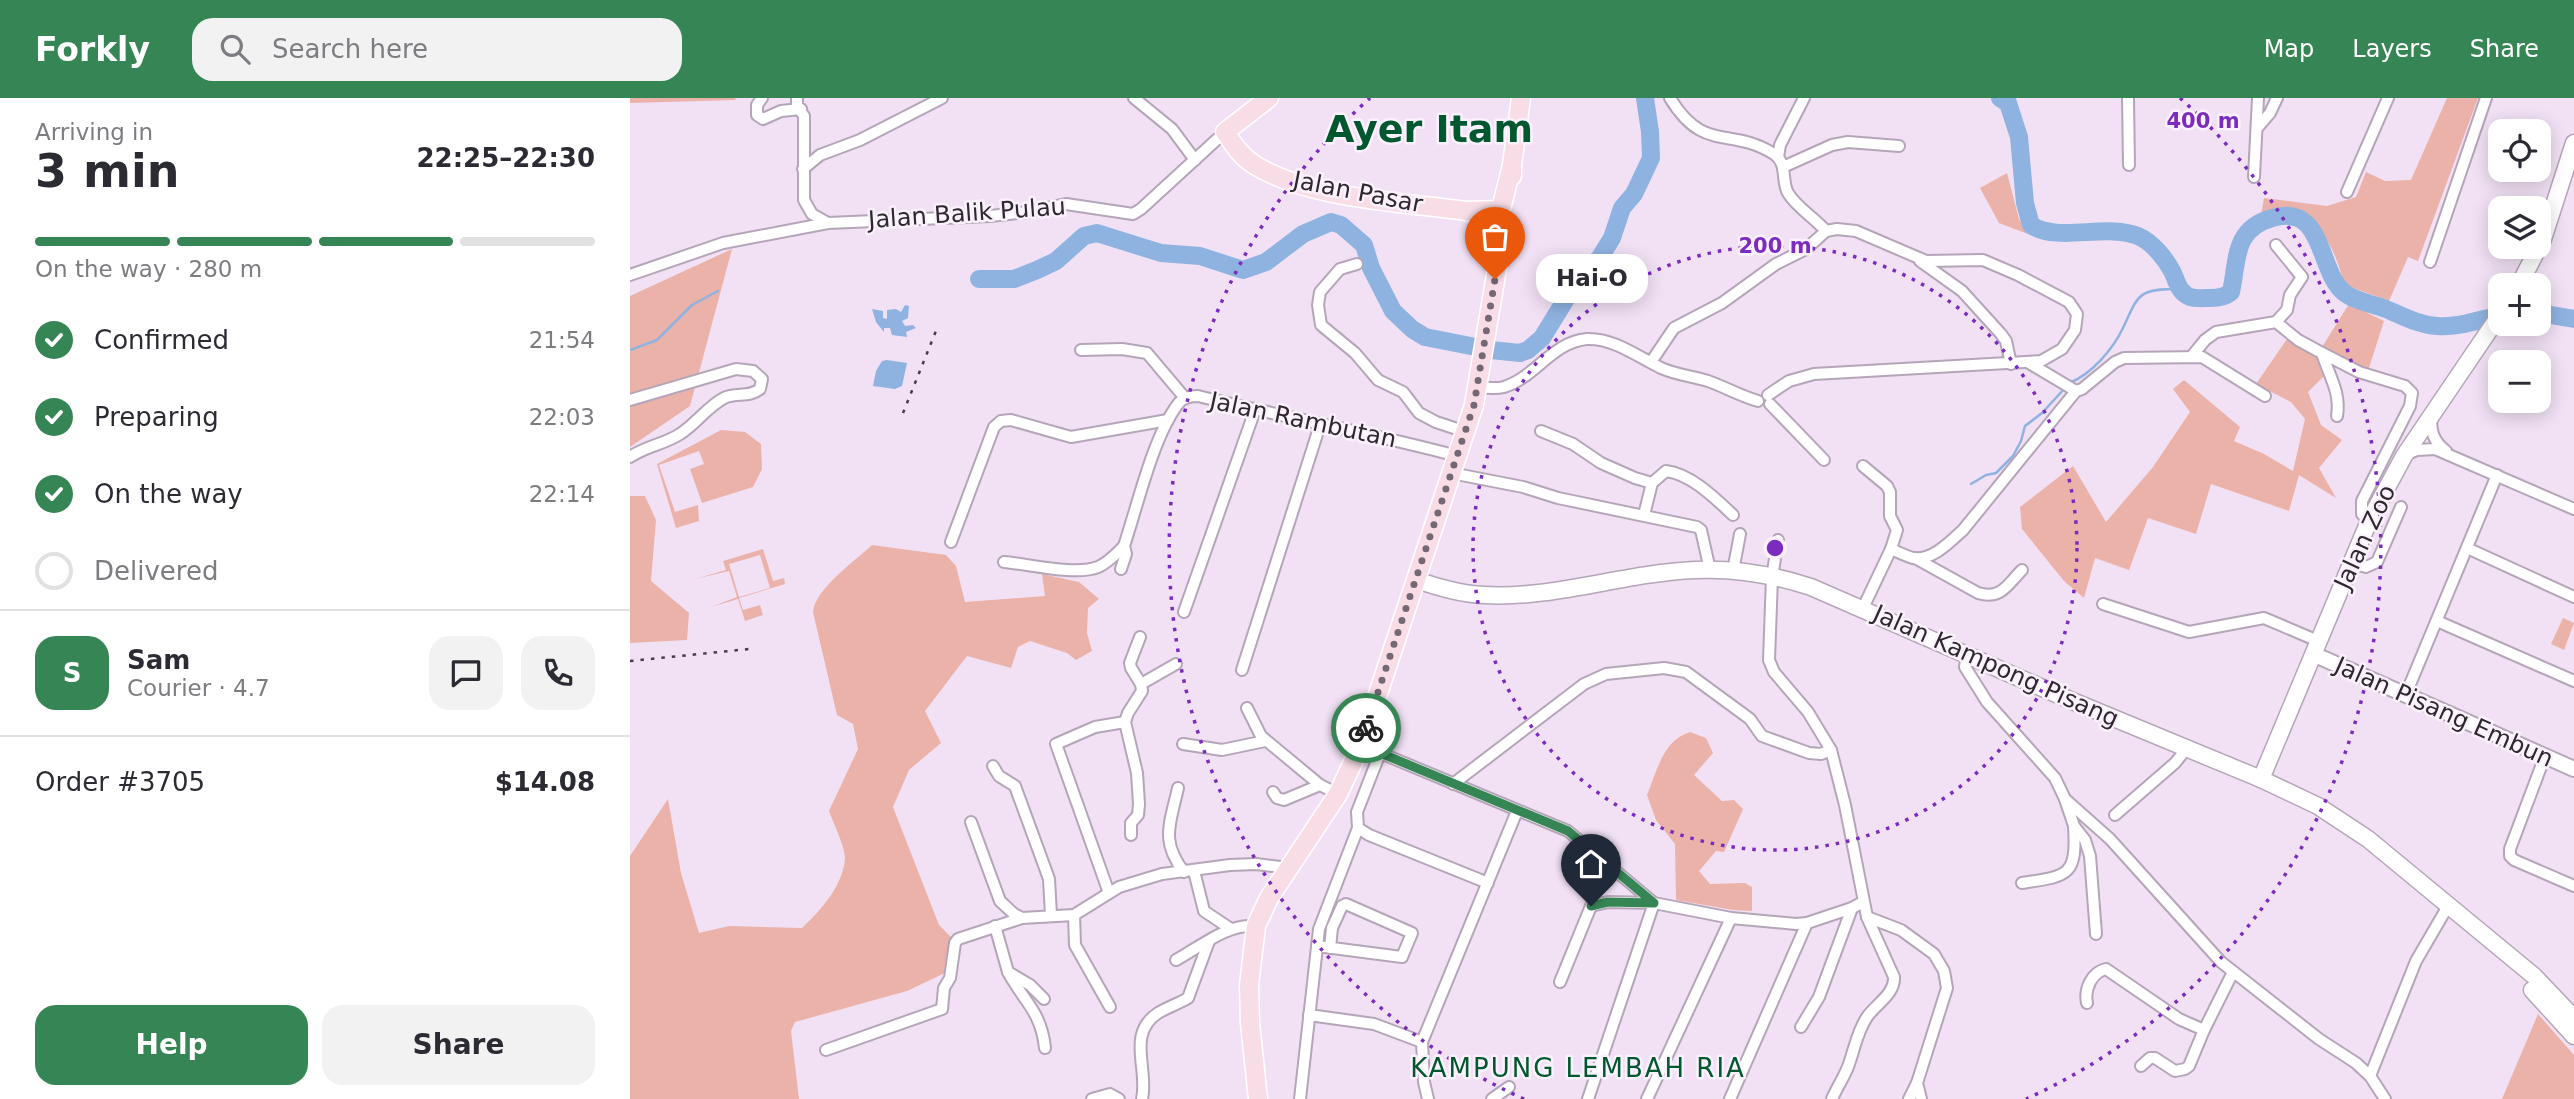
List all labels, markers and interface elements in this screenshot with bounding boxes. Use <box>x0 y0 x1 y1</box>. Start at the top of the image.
search box <box>192 18 682 81</box>
text: Forkly <box>35 30 150 69</box>
icon: search <box>216 30 254 68</box>
text: Search here <box>272 34 428 64</box>
text: Map <box>2264 35 2314 63</box>
text: Layers <box>2352 35 2432 63</box>
text: Share <box>2470 35 2539 63</box>
district label: Ayer Itam <box>1325 107 1533 151</box>
text: 400 m <box>2166 109 2240 133</box>
text: Arriving in <box>35 119 153 145</box>
map controls <box>2488 119 2551 413</box>
button: locate <box>2488 119 2551 182</box>
text: 22:25–22:30 <box>416 143 595 173</box>
text: 3 min <box>35 144 179 198</box>
street label: Jalan Pasar <box>1289 165 1425 218</box>
street label: Jalan Balik Pulau <box>865 192 1067 234</box>
button: layers <box>2488 196 2551 259</box>
pin <box>1465 207 1525 279</box>
icon: bag <box>1476 218 1514 256</box>
text: 200 m <box>1738 234 1812 258</box>
callout: Hai-O <box>1537 254 1649 304</box>
text: On the way · 280 m <box>35 256 262 282</box>
text: Hai-O <box>1556 265 1628 291</box>
button: + <box>2488 273 2551 336</box>
icon: check <box>35 321 73 359</box>
text: Confirmed <box>94 325 229 355</box>
text: 21:54 <box>529 327 595 353</box>
button: − <box>2488 350 2551 413</box>
street label: Jalan Rambutan <box>1205 386 1399 453</box>
icon: check <box>35 398 73 436</box>
text: Preparing <box>94 402 219 432</box>
text: 22:03 <box>529 404 595 430</box>
icon: check <box>35 475 73 513</box>
text: On the way <box>94 479 243 509</box>
street label: Jalan Zoo <box>2328 480 2401 595</box>
text: 22:14 <box>529 481 595 507</box>
centre of rings <box>1763 536 1787 560</box>
text: Delivered <box>94 556 218 586</box>
street label: Jalan Kampong Pisang <box>1867 598 2123 733</box>
button: chat <box>429 636 503 710</box>
button: phone <box>521 636 595 710</box>
text: Sam <box>127 645 190 675</box>
street label: Jalan Pisang Embun <box>2329 650 2558 773</box>
text: S <box>63 658 81 688</box>
text: Courier · 4.7 <box>127 675 270 701</box>
courier <box>1331 693 1401 763</box>
icon: bike <box>1347 709 1385 747</box>
text: Order #3705 <box>35 767 205 797</box>
text: $14.08 <box>495 767 595 797</box>
pin <box>1561 834 1621 906</box>
icon: home <box>1572 845 1610 883</box>
button: Help <box>35 1005 308 1085</box>
button: Share <box>322 1005 595 1085</box>
district label: KAMPUNG LEMBAH RIA <box>1410 1053 1746 1083</box>

